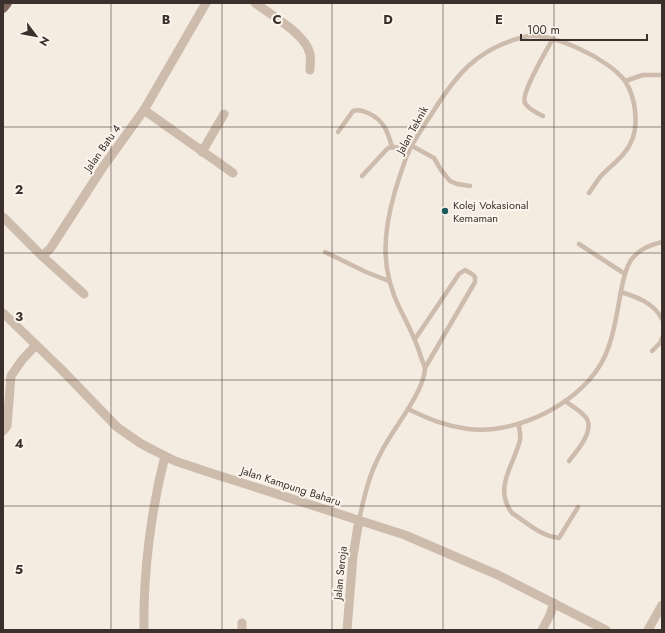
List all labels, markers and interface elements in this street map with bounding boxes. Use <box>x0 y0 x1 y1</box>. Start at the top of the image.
text: B <box>162 10 171 29</box>
text: C <box>272 10 282 29</box>
text: D <box>383 10 393 29</box>
text: E <box>495 10 503 29</box>
north arrow <box>16 16 56 56</box>
scale bar <box>521 16 647 42</box>
text: 100 m <box>527 21 560 39</box>
text: N <box>35 33 54 49</box>
street label: Jalan Teknik <box>391 103 432 159</box>
street label: Jalan Batu 4 <box>79 121 124 177</box>
text: 2 <box>15 180 23 199</box>
place label: Kolej Vokasional Kemaman <box>453 197 529 226</box>
marker: Kolej Vokasional Kemaman <box>440 206 450 216</box>
text: 3 <box>15 307 23 326</box>
text: 4 <box>14 434 24 453</box>
street label: Jalan Kampung Baharu <box>237 462 343 510</box>
street label: Jalan Seroja <box>329 545 351 603</box>
text: 5 <box>15 560 23 579</box>

